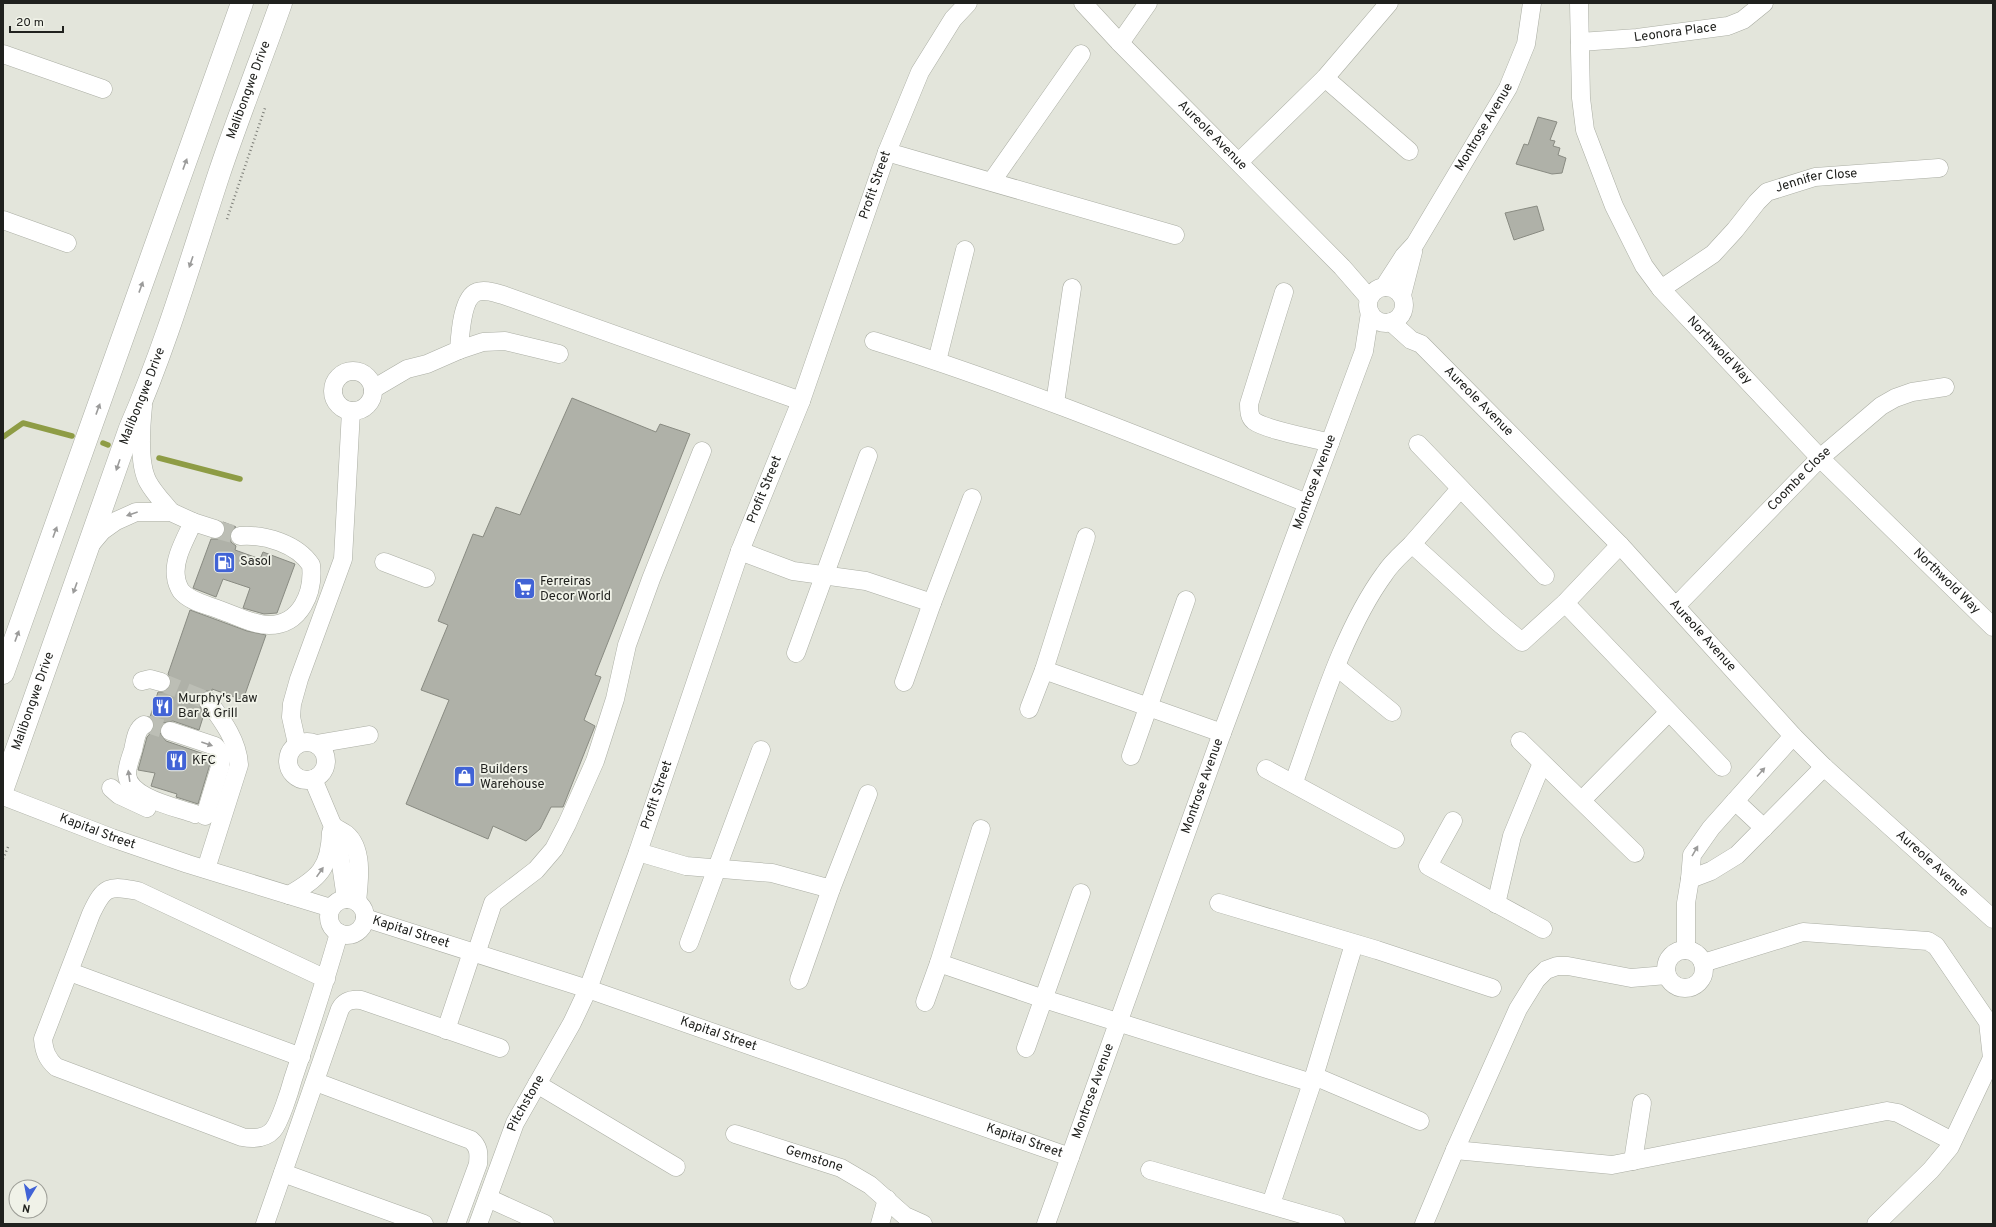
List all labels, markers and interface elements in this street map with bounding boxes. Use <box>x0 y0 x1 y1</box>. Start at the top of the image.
scale bar <box>10 8 63 34</box>
text: 20 m <box>16 15 44 31</box>
street label: Leonora Place <box>1633 20 1718 46</box>
street label: Malibongwe Drive <box>224 39 275 141</box>
street label: Montrose Avenue <box>1452 81 1517 174</box>
street label: Aureole Avenue <box>1174 97 1250 174</box>
street label: Profit Street <box>856 149 895 222</box>
one-way arrow <box>182 158 188 170</box>
street label: Jennifer Close <box>1773 166 1858 197</box>
one-way arrow <box>187 257 193 269</box>
one-way arrow <box>139 280 145 292</box>
street label: Northwold Way <box>1683 313 1755 388</box>
street label: Malibongwe Drive <box>117 345 169 447</box>
street label: Aureole Avenue <box>1440 364 1516 440</box>
one-way arrow <box>95 403 101 415</box>
street label: Montrose Avenue <box>1290 433 1340 532</box>
street label: Coombe Close <box>1765 444 1835 515</box>
street label: Profit Street <box>744 454 786 526</box>
one-way arrow <box>114 460 120 472</box>
one-way arrow <box>126 511 138 517</box>
one-way arrow <box>52 525 58 537</box>
street label: Northwold Way <box>1909 545 1983 618</box>
fuel station icon: Sasol <box>211 549 237 575</box>
place label: Sasol <box>240 554 271 570</box>
place label: Ferreiras Decor World <box>540 574 611 605</box>
supermarket icon: Ferreiras Decor World <box>511 576 537 602</box>
one-way arrow <box>71 582 77 594</box>
street label: Aureole Avenue <box>1665 596 1739 675</box>
one-way arrow <box>14 630 20 642</box>
street label: Malibongwe Drive <box>9 650 58 753</box>
place label: Murphy's Law Bar & Grill <box>178 691 258 722</box>
restaurant icon: Murphy's Law Bar & Grill <box>150 693 176 719</box>
street label: Montrose Avenue <box>1178 736 1227 836</box>
one-way arrow <box>201 741 213 747</box>
restaurant icon: KFC <box>163 748 189 774</box>
place label: KFC <box>192 753 216 769</box>
street label: Profit Street <box>638 759 676 832</box>
place label: Builders Warehouse <box>480 762 544 793</box>
shop icon: Builders Warehouse <box>452 764 478 790</box>
one-way arrow <box>1756 767 1766 777</box>
one-way arrow <box>126 770 132 782</box>
street label: Kapital Street <box>57 810 138 853</box>
street label: Aureole Avenue <box>1892 827 1971 901</box>
one-way arrow <box>1692 845 1699 857</box>
one-way arrow <box>316 867 324 877</box>
street label: Kapital Street <box>370 913 451 952</box>
street label: Kapital Street <box>678 1014 759 1055</box>
street label: Montrose Avenue <box>1069 1041 1118 1141</box>
street label: Pitchstone <box>504 1072 549 1134</box>
street label: Kapital Street <box>984 1120 1065 1162</box>
street label: Gemstone <box>783 1143 845 1176</box>
north arrow <box>8 1179 48 1219</box>
text: N <box>21 1200 32 1215</box>

